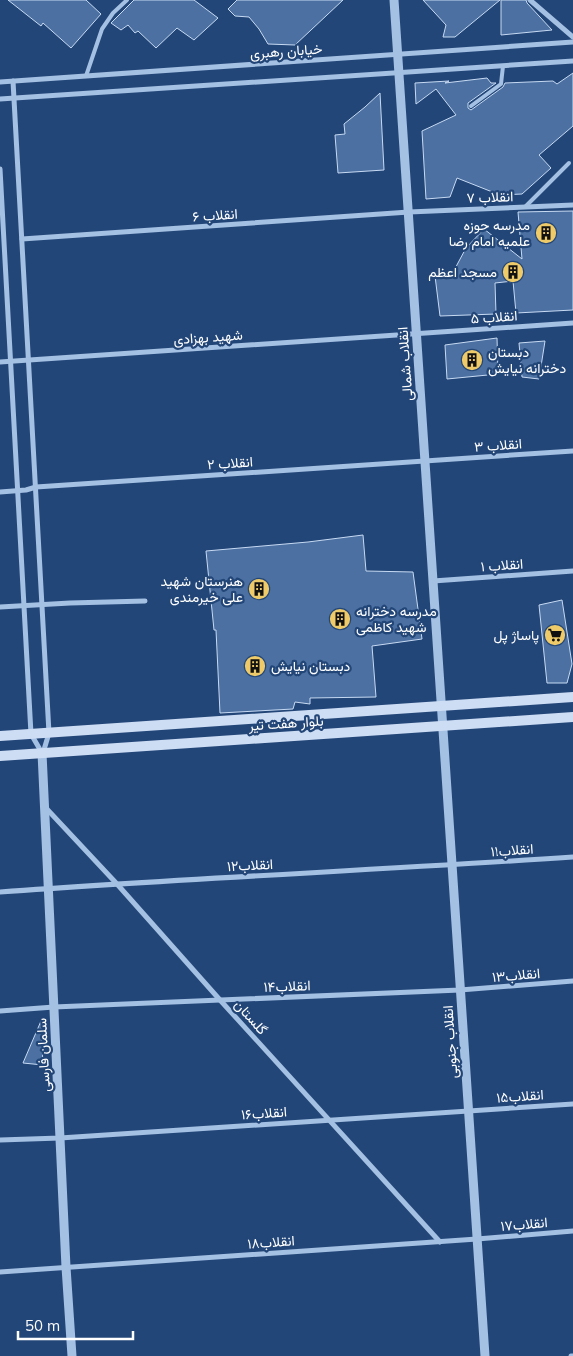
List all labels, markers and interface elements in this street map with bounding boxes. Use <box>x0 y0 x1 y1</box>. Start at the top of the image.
street label: خیابان رهبری <box>249 39 323 63</box>
street label: انقلاب ۷ <box>466 187 514 207</box>
street label: انقلاب ۶ <box>192 204 238 226</box>
place label: مدرسه حوزه علمیه امام رضا <box>449 216 530 250</box>
building icon: مدرسه حوزه علمیه امام رضا <box>534 221 558 245</box>
building icon: مسجد اعظم <box>501 260 525 284</box>
place label: مسجد اعظم <box>428 263 497 281</box>
street label: انقلاب ۵ <box>470 306 518 328</box>
street label: شهید بهزادی <box>173 326 243 348</box>
street label: انقلاب شمالی <box>393 326 417 402</box>
place label: دبستان دخترانه نیایش <box>488 343 566 377</box>
building icon: دبستان دخترانه نیایش <box>460 348 484 372</box>
street label: انقلاب ۳ <box>474 434 522 456</box>
street label: انقلاب ۲ <box>206 452 254 474</box>
street label: انقلاب ۱ <box>480 555 524 575</box>
place label: هنرستان شهید علی خیرمندی <box>161 572 243 606</box>
building icon: هنرستان شهید علی خیرمندی <box>247 577 271 601</box>
place label: مدرسه دخترانه شهید کاظمی <box>356 602 437 636</box>
building icon: مدرسه دخترانه شهید کاظمی <box>328 607 352 631</box>
supermarket icon: پاساژ پل <box>543 623 567 647</box>
place label: پاساژ پل <box>494 626 539 645</box>
building icon: دبستان نیایش <box>243 654 267 678</box>
place label: دبستان نیایش <box>271 657 351 675</box>
street label: بلوار هفت تیر <box>247 711 324 735</box>
street label: انقلاب۱۱ <box>490 840 534 860</box>
street label: انقلاب۱۲ <box>226 855 274 875</box>
street label: انقلاب۱۳ <box>491 964 541 986</box>
street label: انقلاب۱۴ <box>263 976 311 996</box>
street label: گلستان <box>231 996 271 1038</box>
street label: انقلاب جنوبی <box>438 1005 462 1079</box>
street label: سلمان فارسی <box>32 1017 54 1093</box>
street label: انقلاب۱۵ <box>496 1085 544 1107</box>
street label: انقلاب۱۶ <box>241 1102 287 1124</box>
street label: انقلاب۱۷ <box>500 1213 548 1235</box>
street label: انقلاب۱۸ <box>247 1231 295 1253</box>
scale bar <box>18 1308 132 1340</box>
text: 50 m <box>25 1316 60 1335</box>

